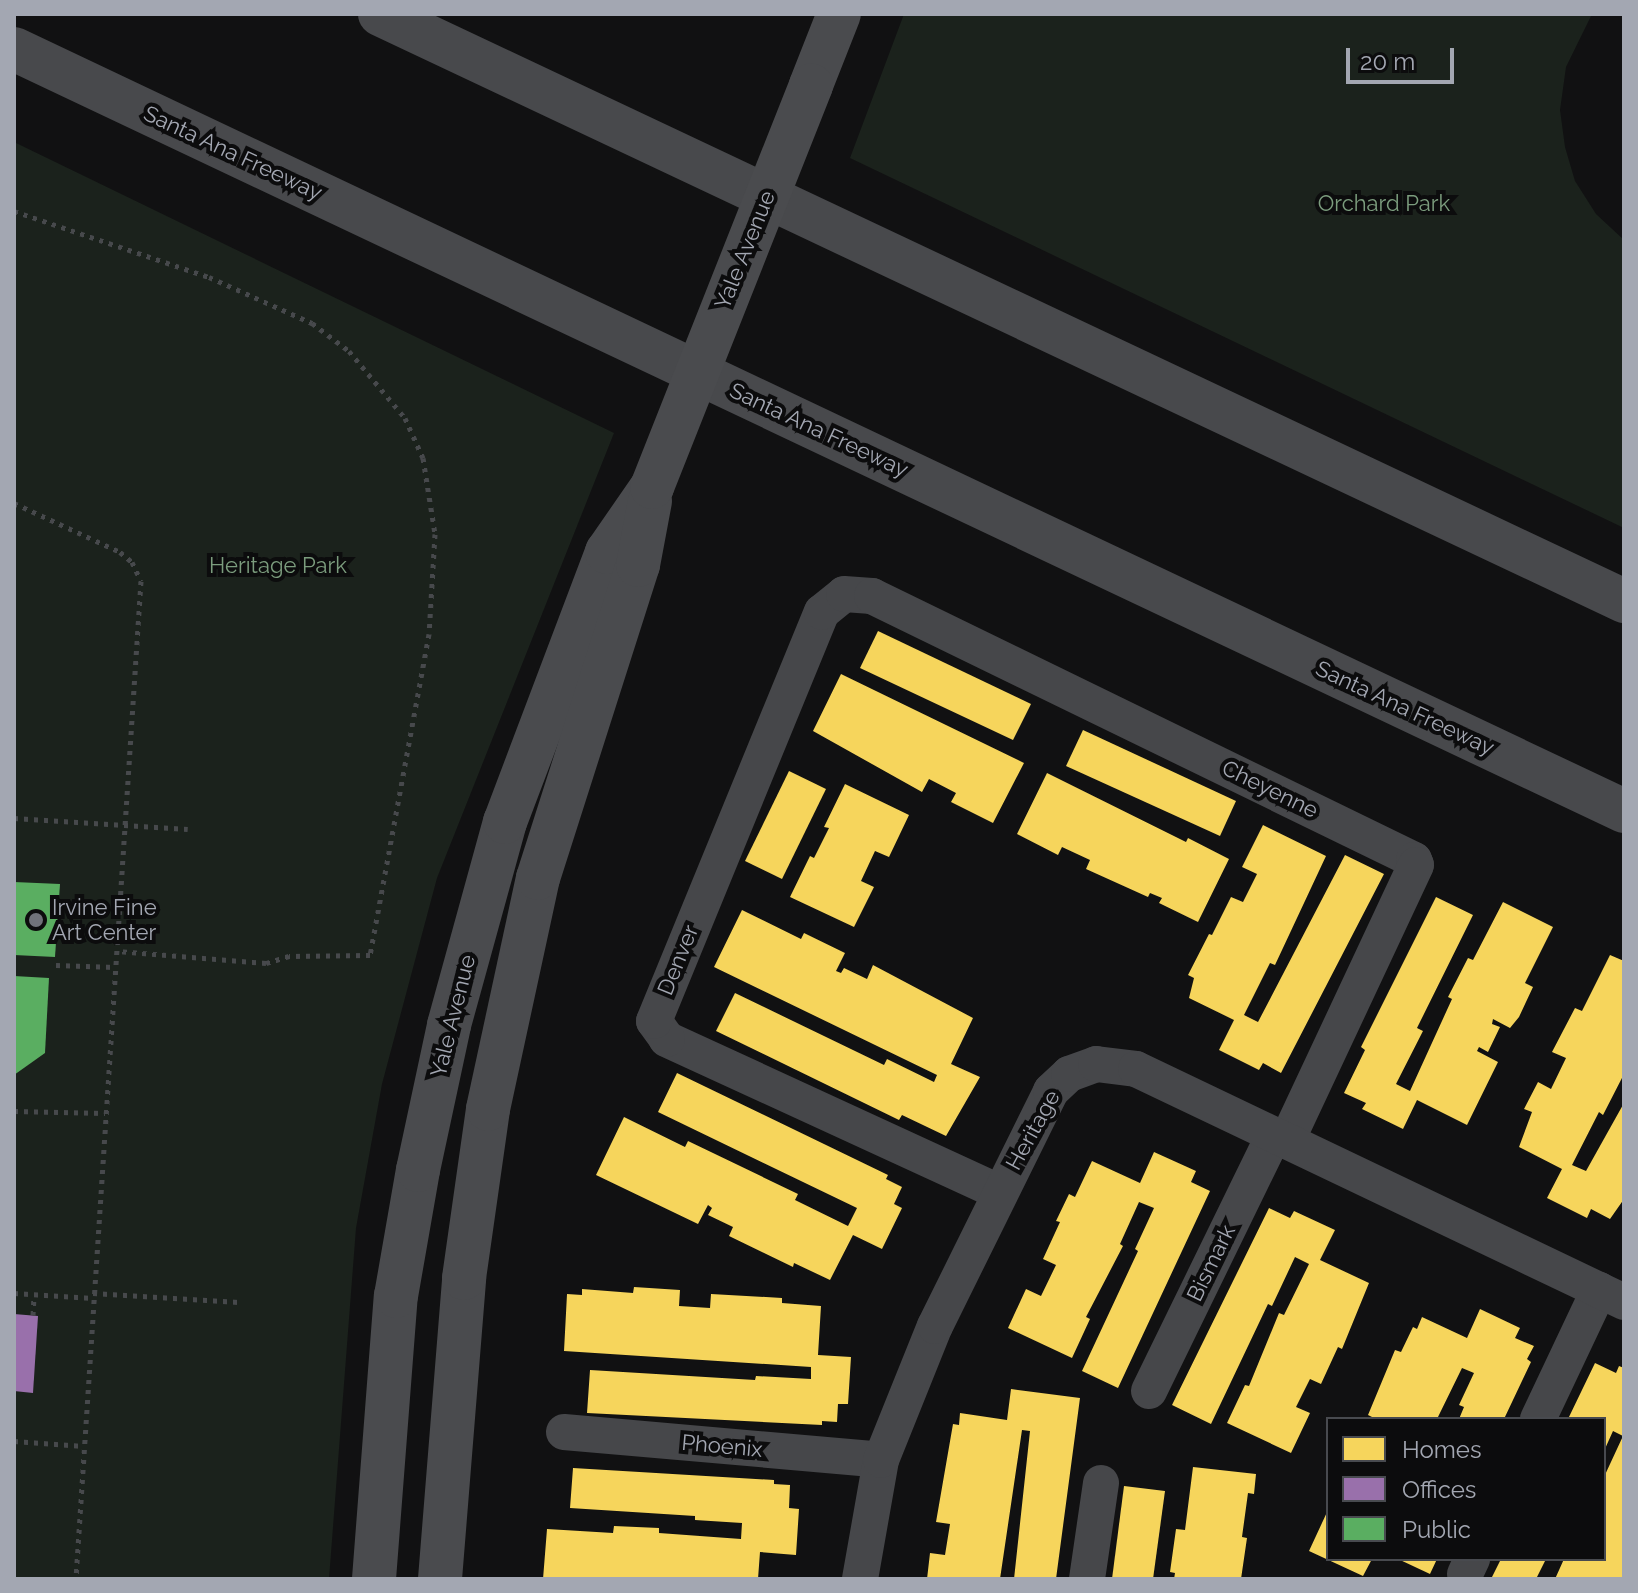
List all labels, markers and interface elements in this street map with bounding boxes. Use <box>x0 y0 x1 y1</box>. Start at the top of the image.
scale bar <box>1350 32 1458 82</box>
text: 20 m <box>1360 47 1415 76</box>
street label: Santa Ana Freeway <box>139 100 327 206</box>
street label: Yale Avenue <box>709 187 781 313</box>
park label: Orchard Park <box>1318 191 1450 217</box>
street label: Santa Ana Freeway <box>725 377 913 483</box>
park label: Heritage Park <box>209 553 347 579</box>
street label: Santa Ana Freeway <box>1311 655 1499 761</box>
street label: Cheyenne <box>1218 754 1322 824</box>
place label: Irvine Fine Art Center <box>52 894 157 946</box>
marker: Irvine Fine Art Center <box>27 911 45 929</box>
street label: Denver <box>652 921 704 999</box>
street label: Yale Avenue <box>425 952 481 1080</box>
street label: Heritage <box>1000 1085 1066 1175</box>
street label: Bismark <box>1181 1221 1241 1305</box>
legend <box>1326 1417 1606 1561</box>
street label: Phoenix <box>680 1429 764 1463</box>
text: Homes <box>1402 1435 1482 1464</box>
text: Offices <box>1402 1475 1476 1504</box>
text: Public <box>1402 1515 1471 1544</box>

